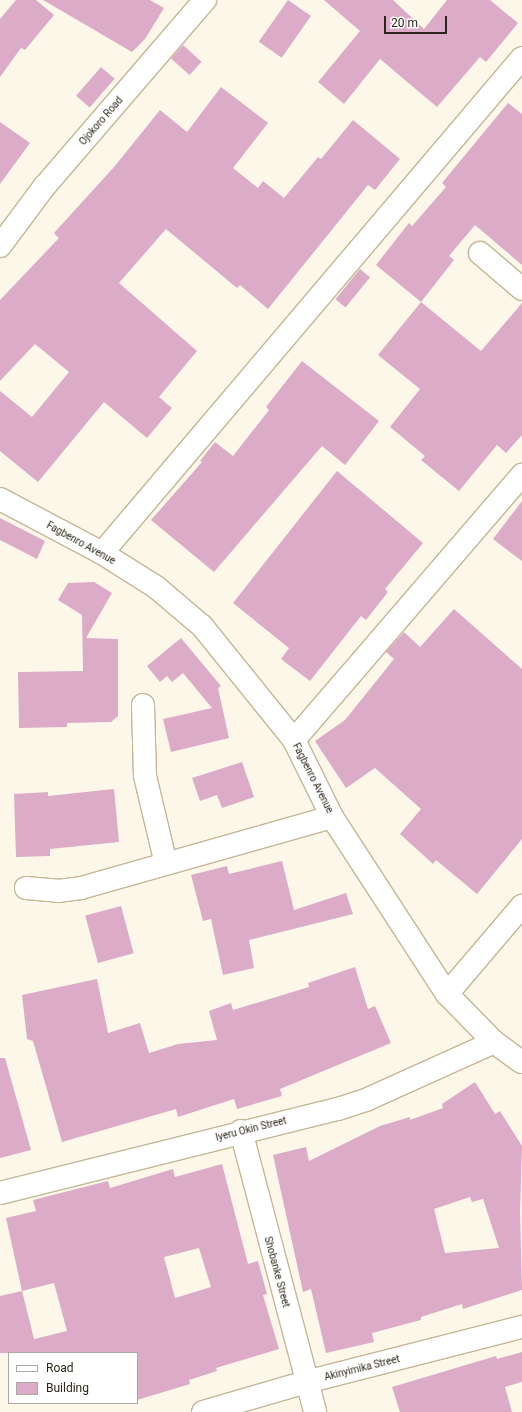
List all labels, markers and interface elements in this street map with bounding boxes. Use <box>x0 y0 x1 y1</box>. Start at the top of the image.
scale bar <box>386 8 449 34</box>
text: 20 m <box>391 16 418 30</box>
street label: Ojokoro Road <box>77 94 125 148</box>
street label: Fagbenro Avenue <box>44 519 118 567</box>
street label: Fagbenro Avenue <box>290 741 336 815</box>
street label: Iyeru Okin Street <box>214 1114 288 1144</box>
street label: Shobanke Street <box>262 1235 292 1309</box>
legend <box>8 1352 138 1404</box>
street label: Akinyimika Street <box>323 1353 401 1383</box>
text: Road <box>46 1361 74 1375</box>
text: Building <box>46 1381 89 1395</box>

